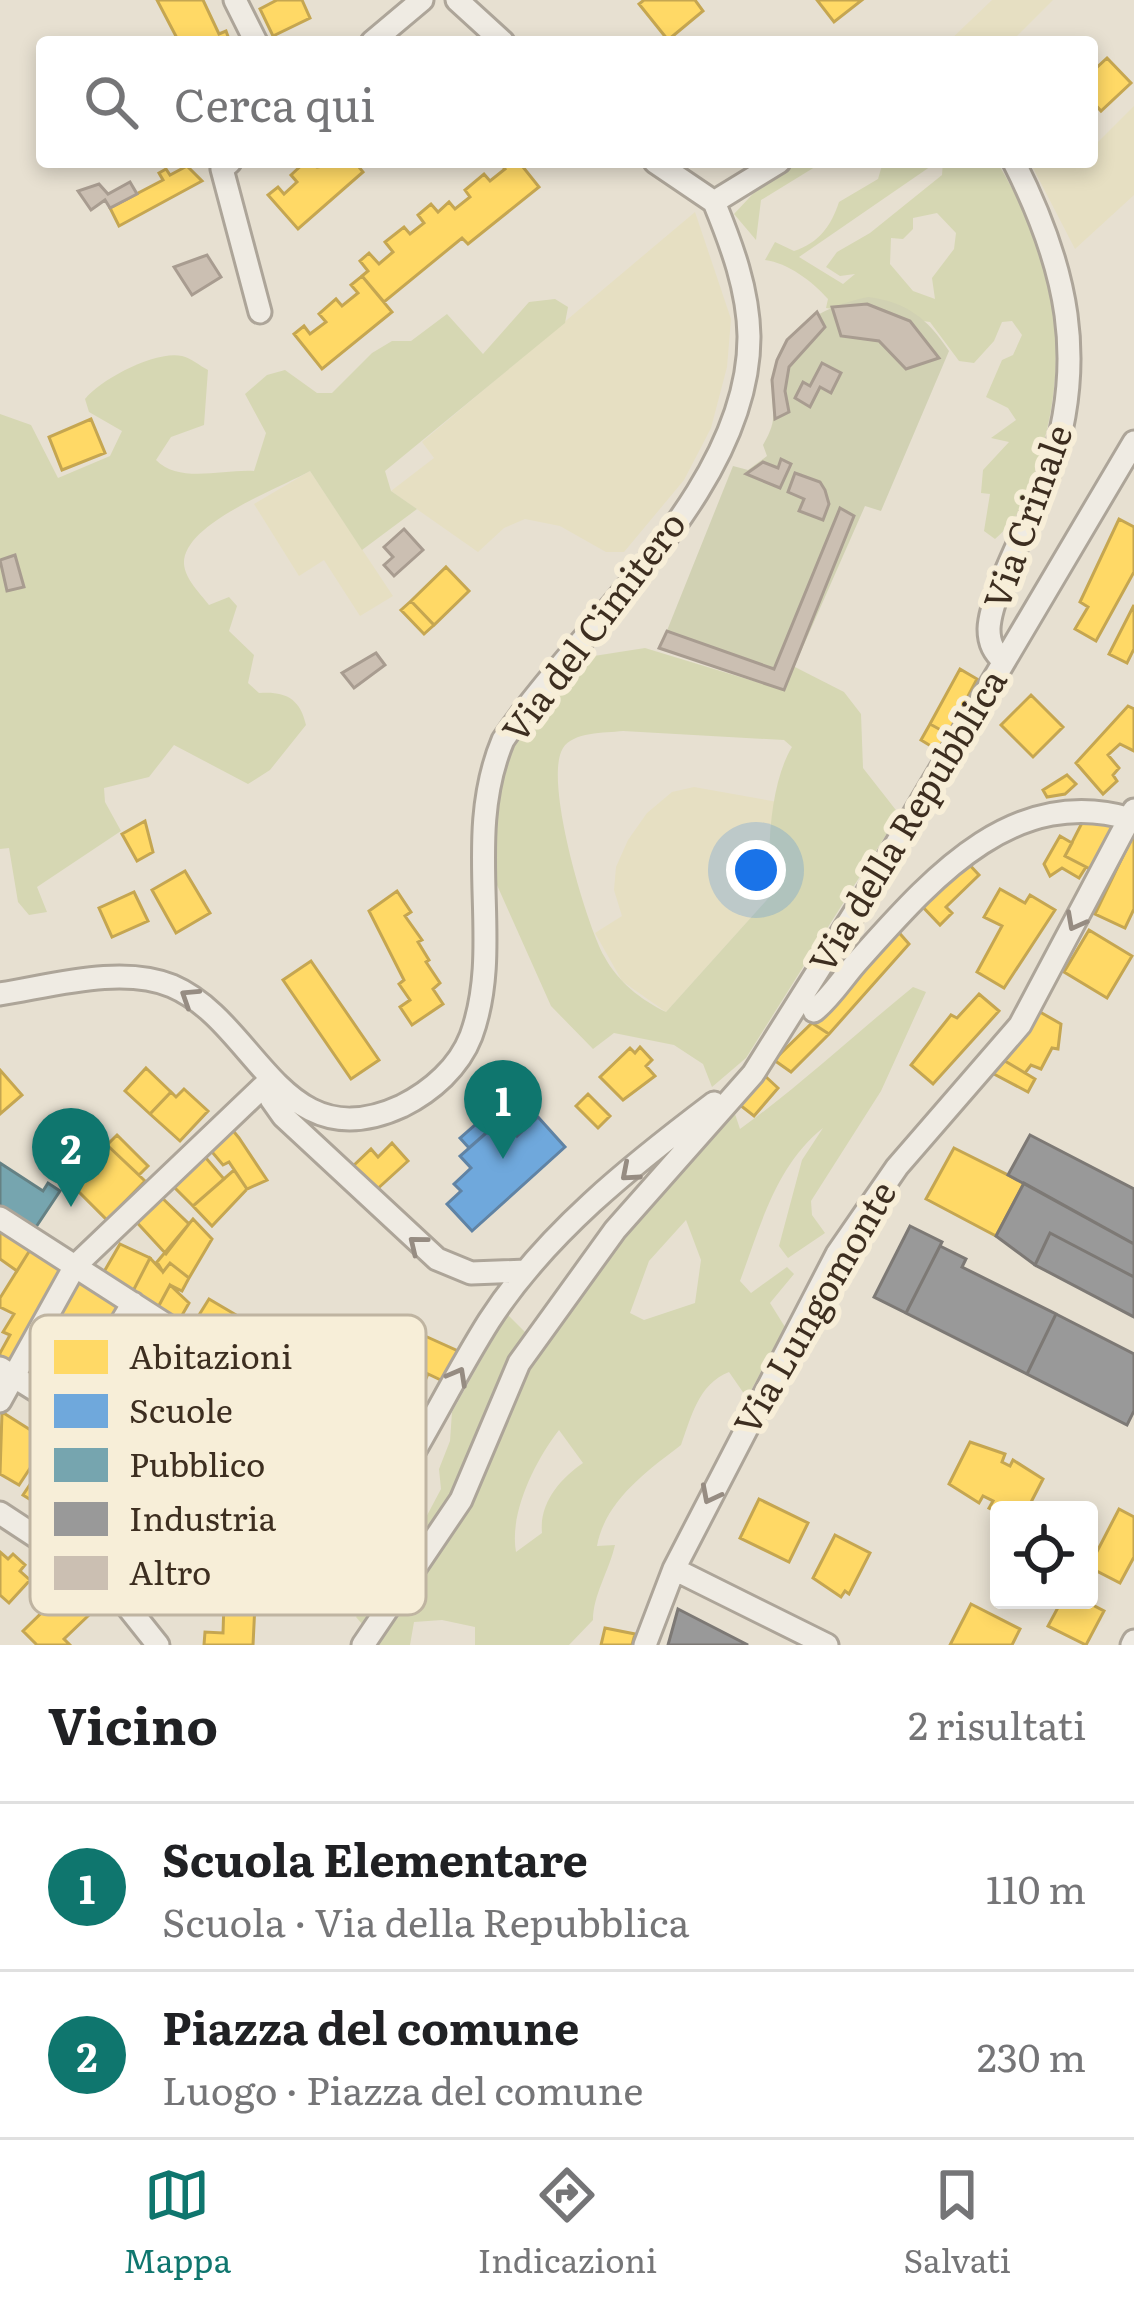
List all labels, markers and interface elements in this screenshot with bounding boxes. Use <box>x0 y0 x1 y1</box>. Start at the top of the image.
search box <box>36 36 1098 168</box>
icon: search <box>78 69 144 135</box>
text: Cerca qui <box>174 69 375 136</box>
street label: Via Crinale <box>968 417 1083 616</box>
street label: Via del Cimitero <box>487 499 697 752</box>
street label: Via della Repubblica <box>794 657 1018 982</box>
your location <box>726 840 786 900</box>
one-way arrow <box>1066 909 1089 930</box>
one-way arrow <box>180 989 202 1011</box>
pin: 1 <box>464 1060 542 1159</box>
pin: 2 <box>32 1108 110 1207</box>
one-way arrow <box>620 1159 642 1181</box>
street label: Via Lungomonte <box>719 1170 907 1443</box>
one-way arrow <box>409 1237 431 1258</box>
legend <box>30 1315 426 1615</box>
text: Abitazioni <box>129 1330 292 1379</box>
one-way arrow <box>444 1368 467 1389</box>
text: Scuole <box>129 1384 233 1433</box>
text: Pubblico <box>129 1438 265 1487</box>
one-way arrow <box>702 1483 725 1505</box>
text: Industria <box>129 1492 277 1541</box>
map controls <box>990 1501 1098 1609</box>
button: locate <box>990 1501 1098 1609</box>
text: Altro <box>129 1546 211 1595</box>
text: Vicino <box>48 1685 218 1761</box>
text: 2 risultati <box>908 1694 1086 1752</box>
text: Scuola Elementare <box>162 1824 588 1891</box>
text: 1 <box>79 1858 95 1916</box>
text: 110 m <box>986 1858 1086 1916</box>
text: Scuola · Via della Repubblica <box>162 1891 689 1949</box>
text: Piazza del comune <box>162 1992 580 2059</box>
text: 2 <box>77 2026 97 2084</box>
text: 230 m <box>977 2026 1086 2084</box>
text: Luogo · Piazza del comune <box>162 2059 643 2117</box>
tab: Mappa <box>123 2162 231 2283</box>
tab: Indicazioni <box>478 2162 657 2283</box>
tab: Salvati <box>903 2162 1011 2283</box>

